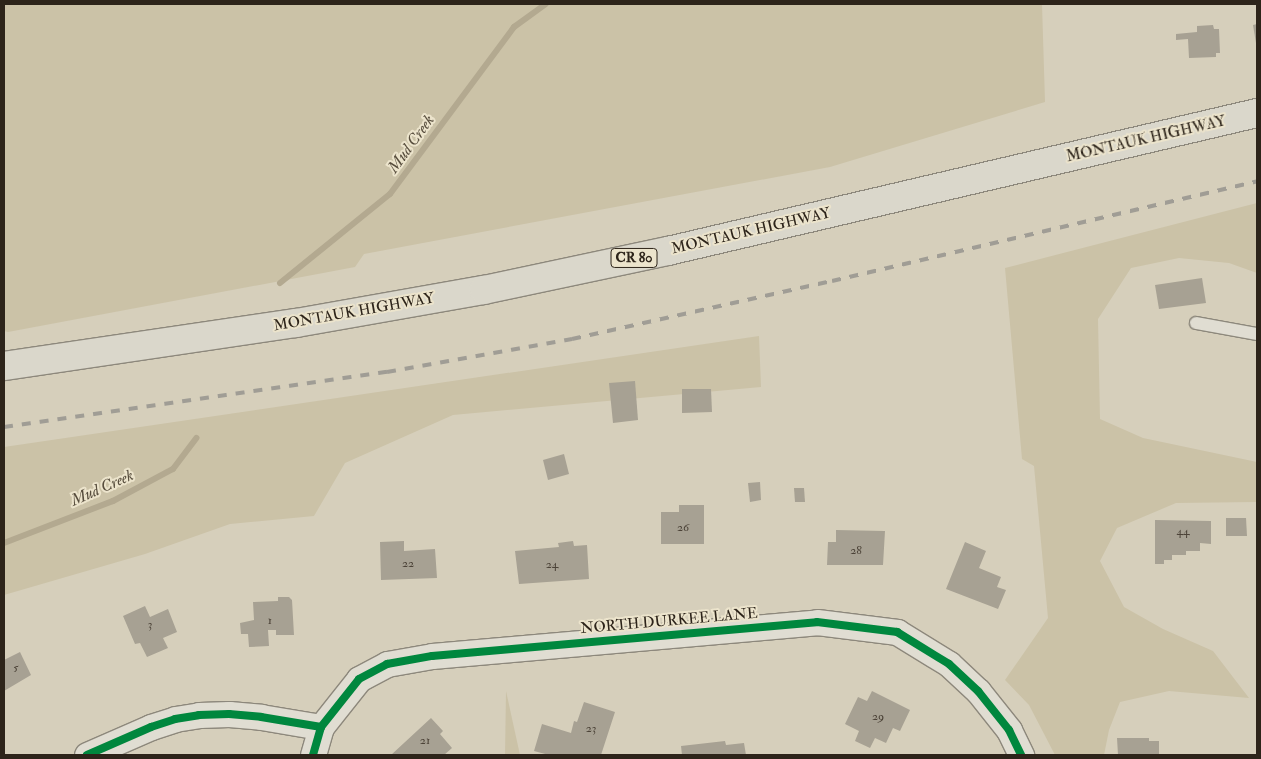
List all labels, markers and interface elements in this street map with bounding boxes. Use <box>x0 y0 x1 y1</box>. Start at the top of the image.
water label: Mud Creek <box>384 111 438 177</box>
street label: MONTAUK HIGHWAY <box>1065 112 1227 166</box>
street label: MONTAUK HIGHWAY <box>670 204 832 258</box>
road number: CR 80 <box>610 247 658 270</box>
street label: MONTAUK HIGHWAY <box>272 289 436 335</box>
water label: Mud Creek <box>68 466 136 510</box>
house number: 26 <box>677 521 689 535</box>
house number: 44 <box>1177 525 1189 539</box>
house number: 28 <box>850 544 862 558</box>
house number: 22 <box>402 557 414 571</box>
house number: 24 <box>546 558 558 572</box>
street label: NORTH DURKEE LANE <box>580 604 758 638</box>
house number: 1 <box>268 614 272 628</box>
house number: 3 <box>148 618 152 632</box>
house number: 5 <box>13 661 19 675</box>
house number: 29 <box>872 710 884 724</box>
house number: 23 <box>586 722 596 736</box>
house number: 21 <box>420 734 430 748</box>

